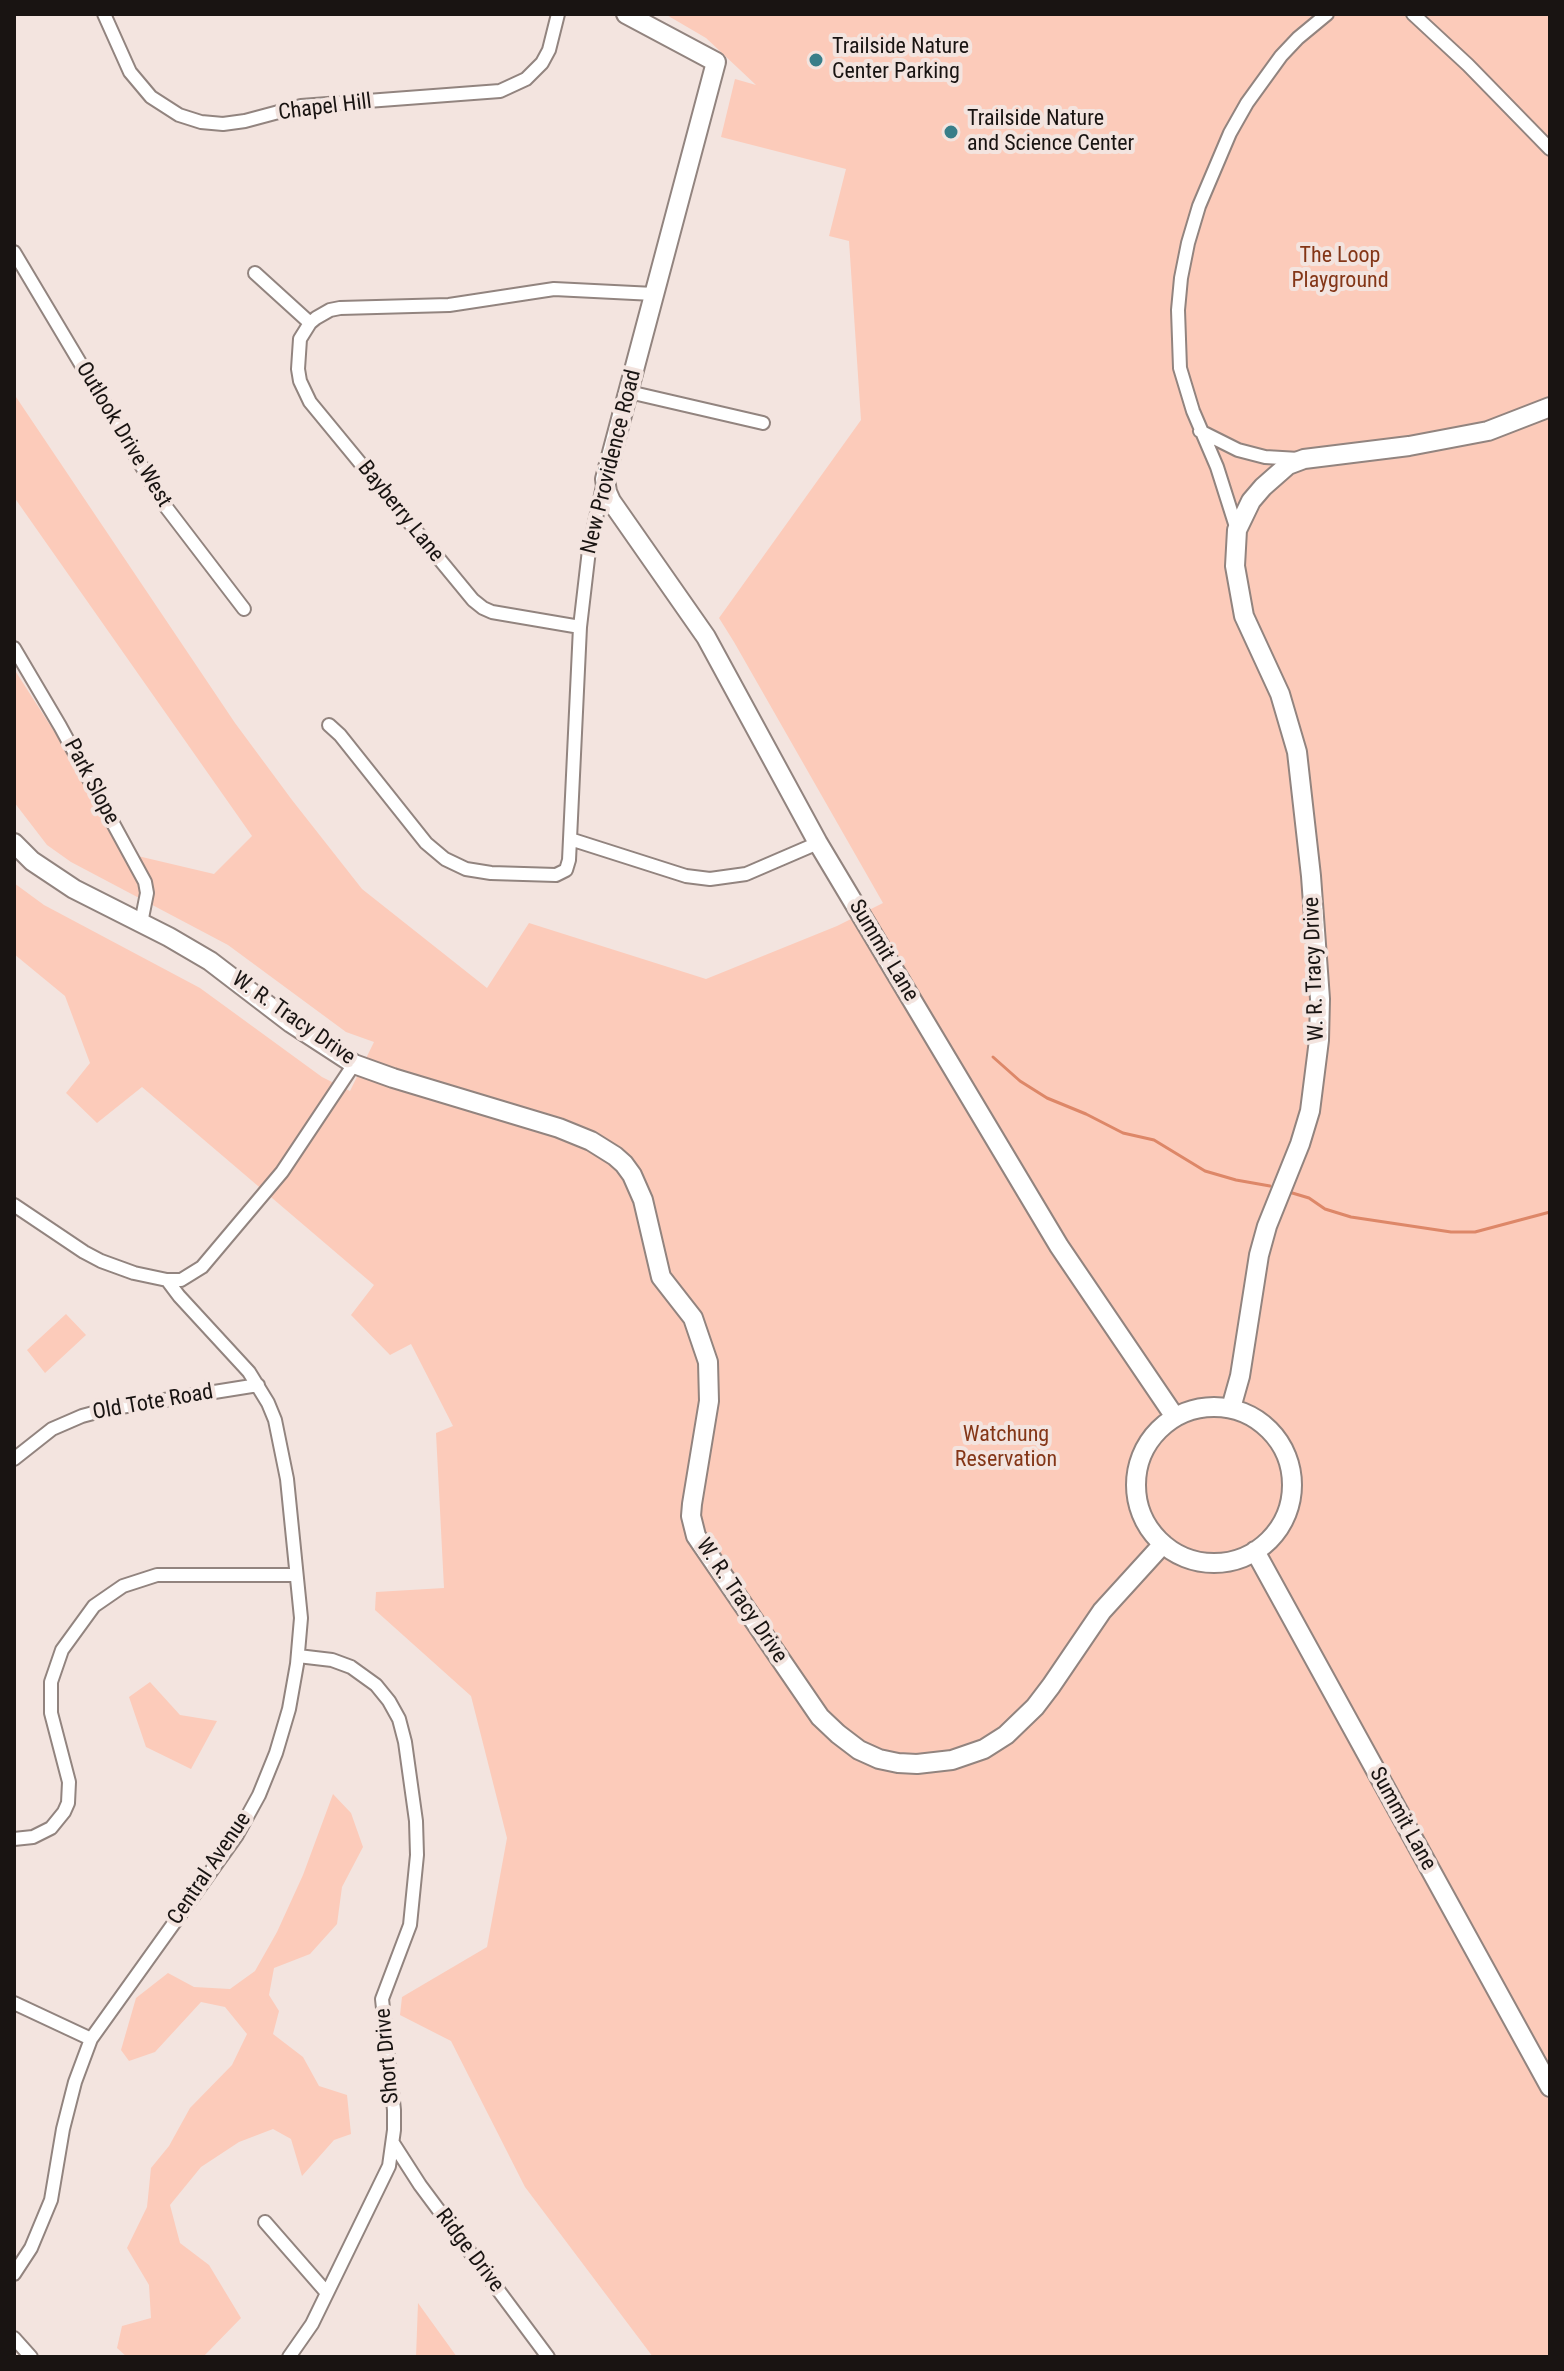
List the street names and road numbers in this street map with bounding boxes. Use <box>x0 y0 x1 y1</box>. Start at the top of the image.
street label: Chapel Hill <box>277 89 373 127</box>
street label: Outlook Drive West <box>69 358 177 512</box>
street label: New Providence Road <box>576 367 648 557</box>
street label: Bayberry Lane <box>351 456 449 568</box>
street label: Park Slope <box>58 735 124 829</box>
street label: Summit Lane <box>842 895 924 1007</box>
street label: W. R. Tracy Drive <box>1299 896 1331 1042</box>
street label: W. R. Tracy Drive <box>226 967 360 1071</box>
street label: Old Tote Road <box>91 1379 215 1427</box>
street label: W. R. Tracy Drive <box>690 1534 792 1668</box>
street label: Summit Lane <box>1363 1763 1441 1875</box>
street label: Central Avenue <box>163 1808 257 1930</box>
street label: Short Drive <box>371 2007 405 2105</box>
street label: Ridge Drive <box>429 2204 509 2298</box>

